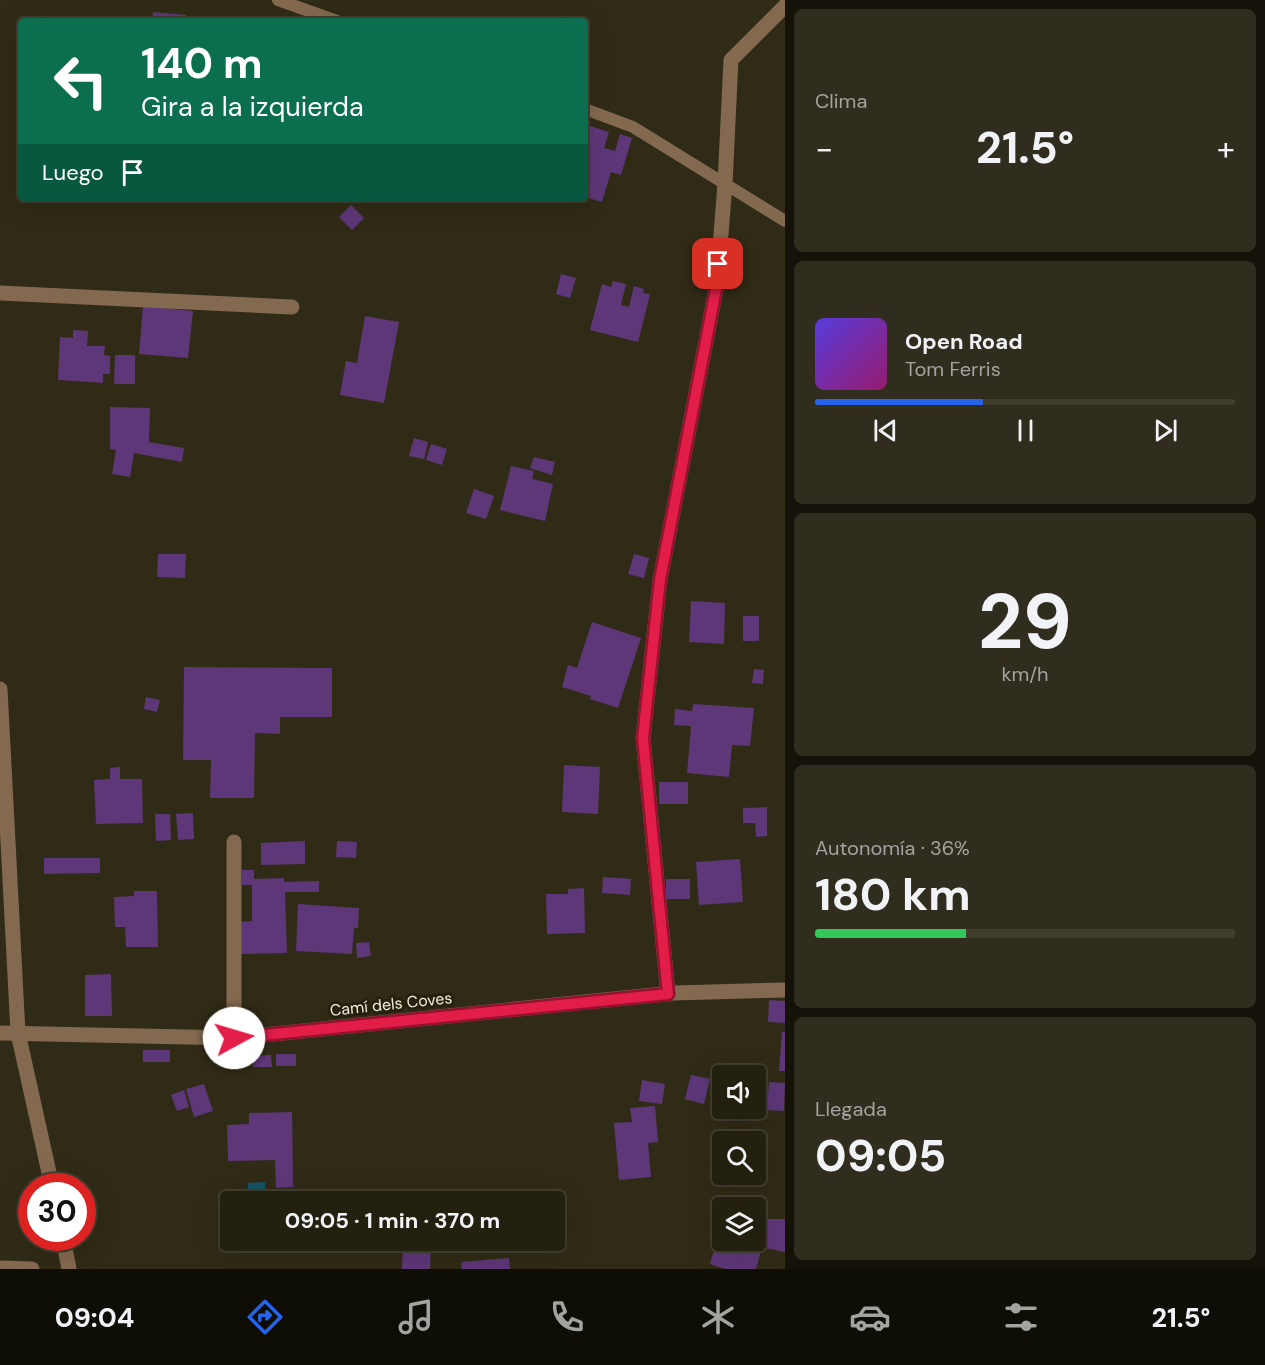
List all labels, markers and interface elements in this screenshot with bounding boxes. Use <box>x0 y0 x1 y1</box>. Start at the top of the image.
text: 140 m <box>141 36 263 91</box>
icon: left <box>42 42 120 120</box>
text: Clima <box>815 88 867 114</box>
text: Gira a la izquierda <box>141 89 364 124</box>
text: 21.5° <box>976 118 1074 177</box>
text: − <box>815 127 833 170</box>
text: + <box>1217 127 1235 170</box>
icon: arrive <box>116 156 149 189</box>
text: Luego <box>42 158 104 187</box>
pin <box>692 238 743 289</box>
icon: arrive <box>701 247 734 280</box>
text: Open Road <box>905 327 1023 356</box>
text: Tom Ferris <box>905 356 1001 382</box>
icon: previous <box>869 414 902 447</box>
icon: pause <box>1009 414 1042 447</box>
icon: next <box>1149 414 1182 447</box>
text: 29 <box>978 571 1072 672</box>
text: km/h <box>1001 661 1049 687</box>
text: Autonomía · 36% <box>815 835 970 861</box>
text: 180 km <box>815 865 970 924</box>
street label: Camí dels Coves <box>329 987 453 1021</box>
position arrow <box>202 1006 266 1070</box>
map controls <box>712 1065 766 1251</box>
button: sound <box>712 1065 766 1119</box>
text: Llegada <box>815 1096 887 1122</box>
text: 09:05 <box>815 1126 946 1185</box>
button: search <box>712 1131 766 1185</box>
speed limit sign: 30 <box>18 1173 96 1251</box>
button: layers <box>712 1197 766 1251</box>
text: 09:05 · 1 min · 370 m <box>285 1206 500 1235</box>
icon: directions <box>244 1296 286 1338</box>
icon: music <box>395 1296 437 1338</box>
icon: phone <box>546 1296 588 1338</box>
icon: climate <box>697 1296 739 1338</box>
icon: car <box>849 1296 891 1338</box>
icon: filters <box>1000 1296 1042 1338</box>
text: 09:04 <box>55 1300 134 1335</box>
text: 21.5° <box>1151 1300 1210 1335</box>

